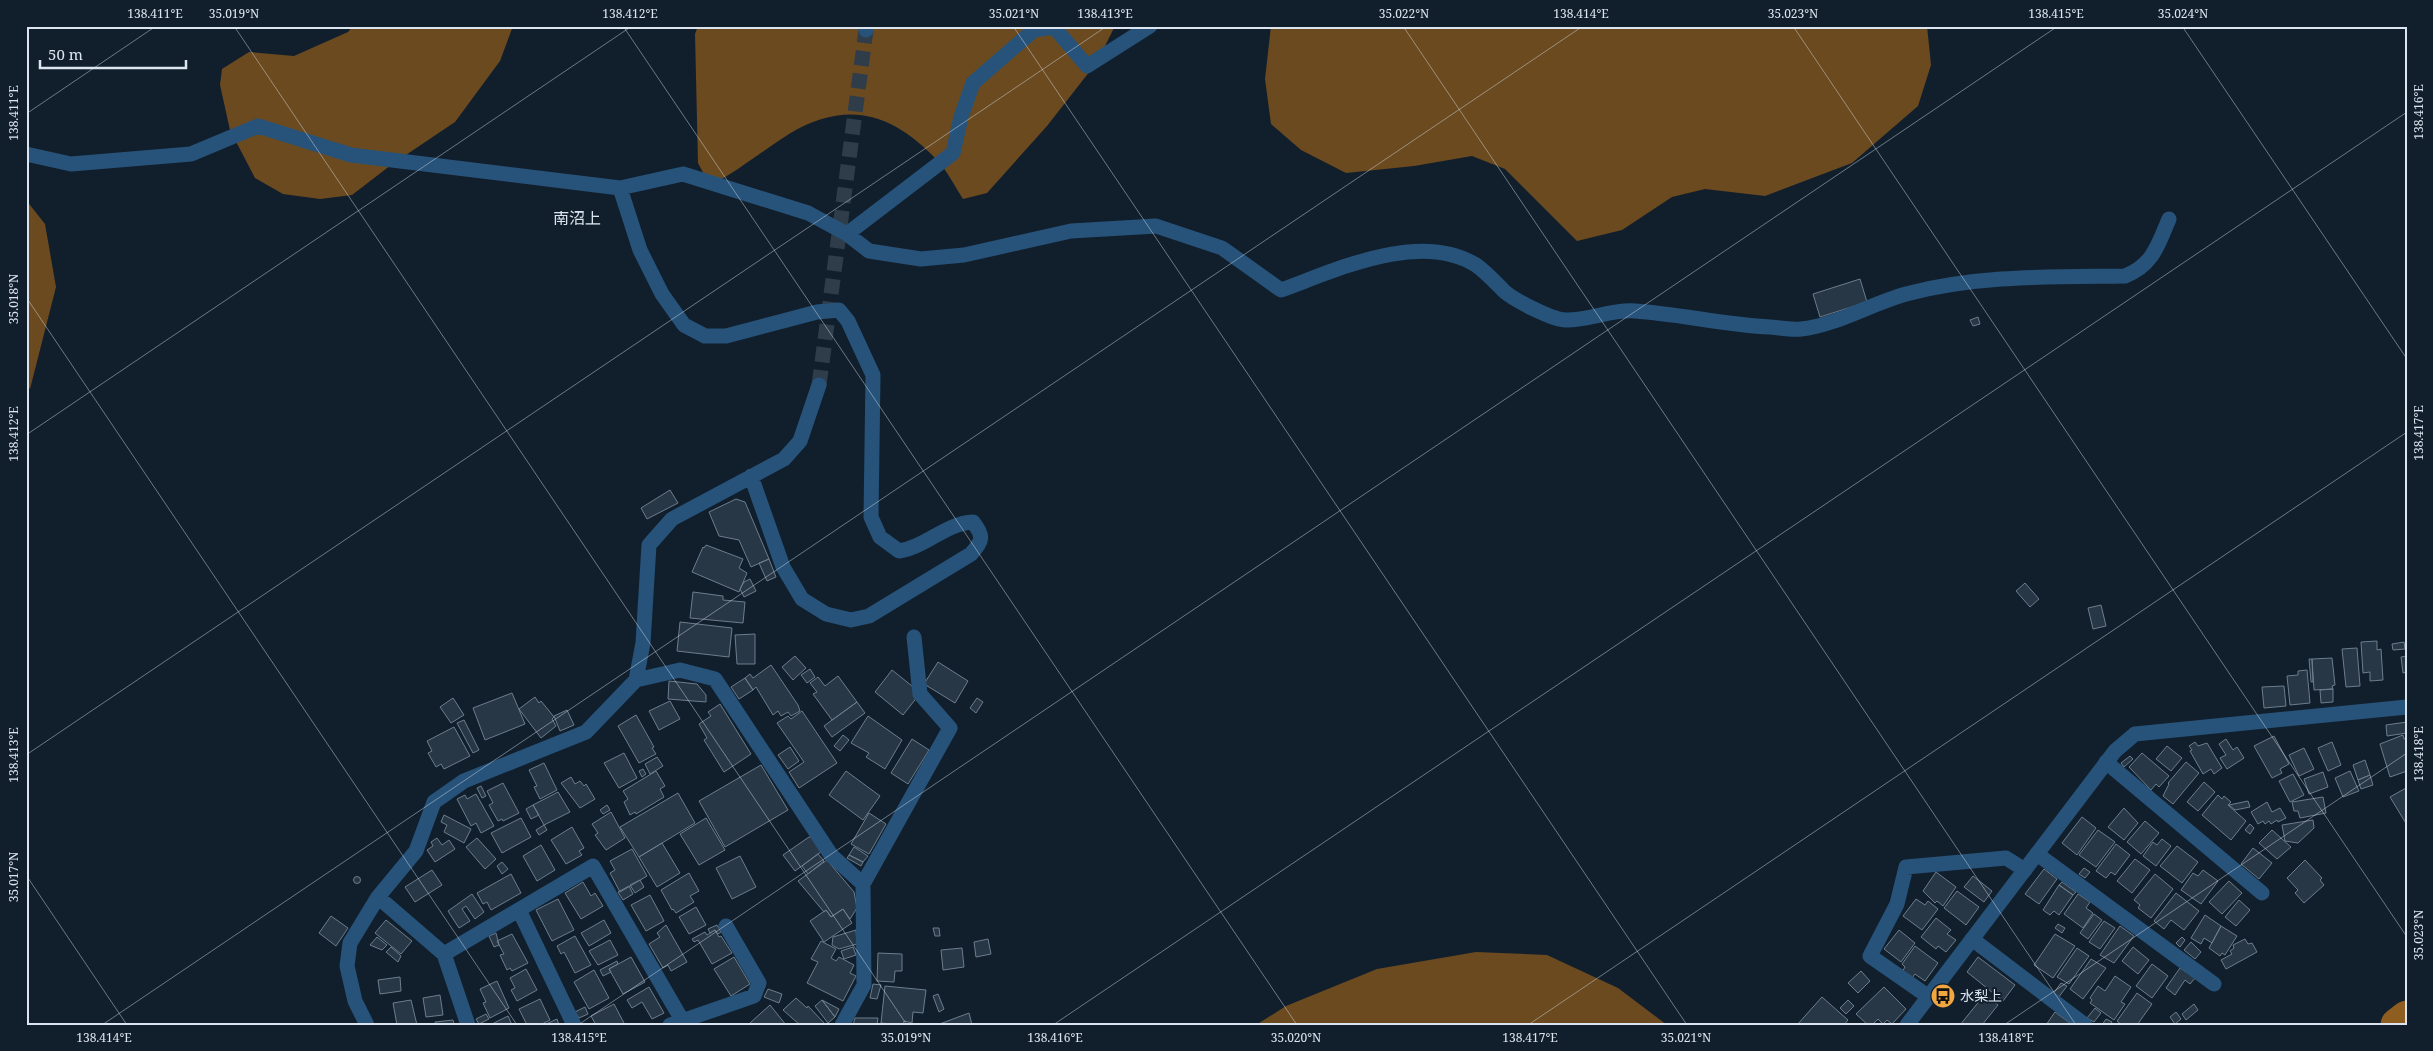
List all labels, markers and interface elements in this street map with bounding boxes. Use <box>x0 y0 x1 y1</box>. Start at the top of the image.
text: 138.411°E <box>127 5 183 22</box>
text: 35.019°N <box>209 5 259 22</box>
text: 138.412°E <box>602 5 658 22</box>
text: 35.021°N <box>989 5 1039 22</box>
text: 138.413°E <box>1077 5 1133 22</box>
text: 35.022°N <box>1379 5 1429 22</box>
text: 138.414°E <box>1553 5 1609 22</box>
text: 35.023°N <box>1768 5 1818 22</box>
text: 138.415°E <box>2028 5 2084 22</box>
text: 35.024°N <box>2158 5 2208 22</box>
scale bar <box>40 38 186 70</box>
text: 50 m <box>48 44 83 64</box>
text: 138.416°E <box>2410 84 2427 140</box>
text: 138.411°E <box>5 85 22 141</box>
district label: 南沼上 <box>553 207 601 229</box>
text: 35.018°N <box>5 274 22 324</box>
text: 138.417°E <box>2410 405 2427 461</box>
text: 138.412°E <box>5 406 22 462</box>
text: 138.418°E <box>2410 726 2427 782</box>
text: 138.413°E <box>5 727 22 783</box>
text: 35.017°N <box>5 852 22 902</box>
text: 35.023°N <box>2410 910 2427 960</box>
bus stop icon: 水梨上 <box>1930 983 1956 1009</box>
place label: 水梨上 <box>1960 986 2002 1005</box>
text: 138.414°E <box>76 1029 132 1046</box>
text: 138.415°E <box>551 1029 607 1046</box>
text: 35.019°N <box>881 1029 931 1046</box>
text: 138.416°E <box>1027 1029 1083 1046</box>
text: 35.020°N <box>1271 1029 1321 1046</box>
text: 138.417°E <box>1502 1029 1558 1046</box>
text: 35.021°N <box>1661 1029 1711 1046</box>
text: 138.418°E <box>1978 1029 2034 1046</box>

